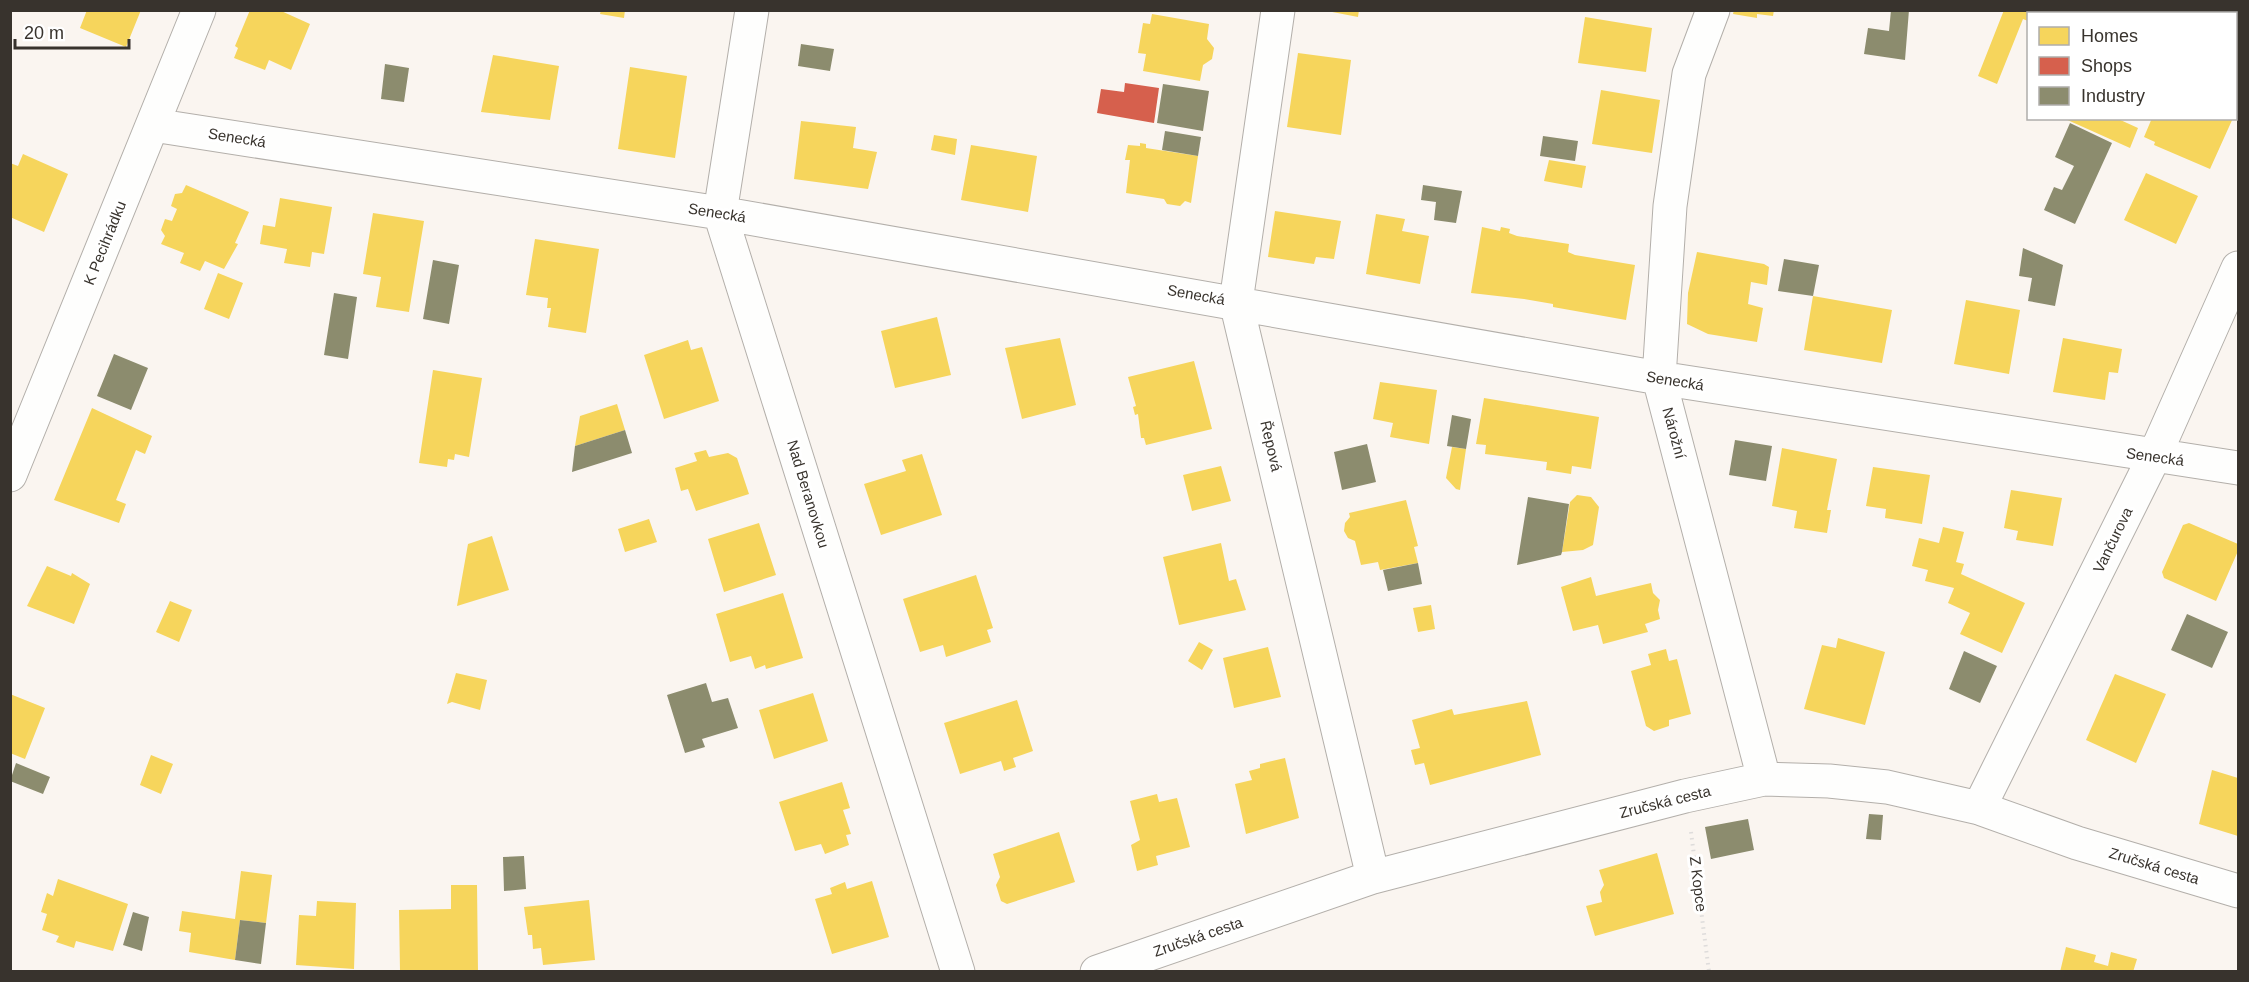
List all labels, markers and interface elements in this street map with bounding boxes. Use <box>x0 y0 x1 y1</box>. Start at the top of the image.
scale bar <box>15 12 129 50</box>
legend <box>2027 12 2237 120</box>
text: 20 m <box>24 23 64 43</box>
text: Homes <box>2081 26 2138 46</box>
text: Shops <box>2081 56 2132 76</box>
text: Industry <box>2081 86 2145 106</box>
street label: Senecká <box>207 125 268 151</box>
street label: K Pecihrádku <box>80 198 129 287</box>
street label: Senecká <box>687 200 748 226</box>
street label: Senecká <box>1166 281 1227 308</box>
street label: Senecká <box>1645 368 1706 394</box>
street label: Nárožní <box>1659 405 1690 461</box>
street label: Řepová <box>1257 419 1286 474</box>
street label: Nad Beranovkou <box>784 438 833 550</box>
street label: Senecká <box>2125 444 2186 469</box>
street label: Vančurova <box>2089 504 2136 575</box>
street label: Zručská cesta <box>1618 782 1713 821</box>
street label: Zručská cesta <box>2107 844 2202 887</box>
street label: Z Kopce <box>1687 855 1710 913</box>
street label: Zručská cesta <box>1151 913 1245 960</box>

